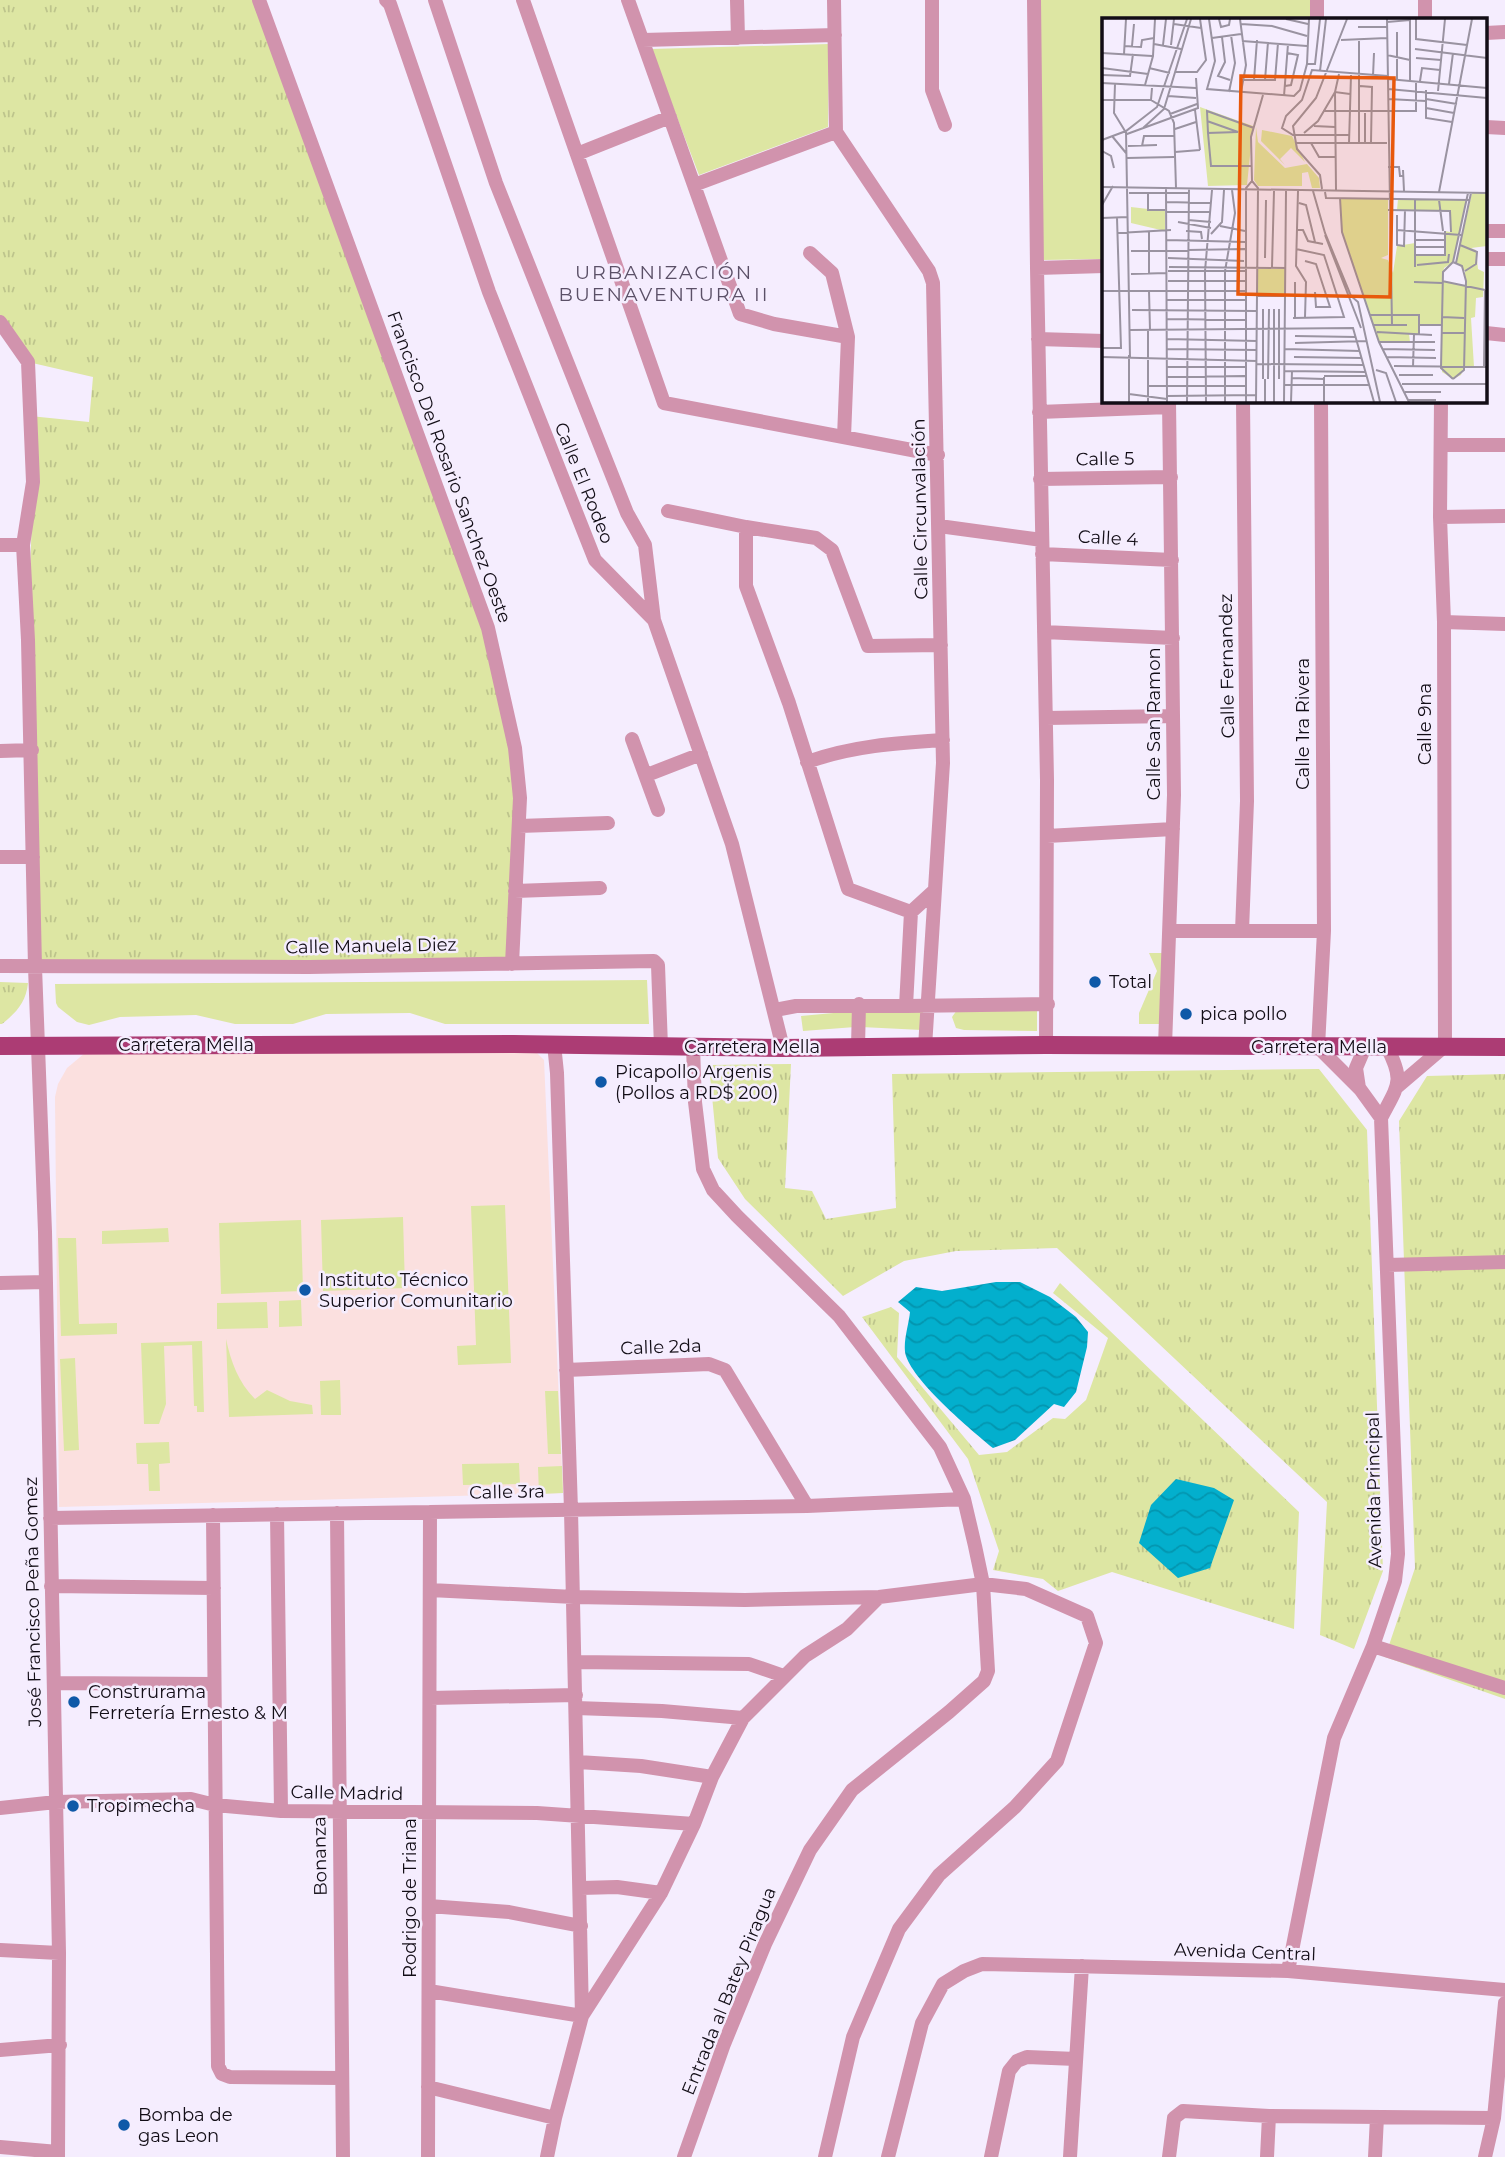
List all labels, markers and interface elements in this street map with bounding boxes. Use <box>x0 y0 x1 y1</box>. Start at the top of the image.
inset map <box>1102 18 1488 402</box>
district label: URBANIZACIÓN BUENAVENTURA II <box>558 261 770 306</box>
street label: Francisco Del Rosario Sanchez Oeste <box>382 308 516 626</box>
street label: Calle Circunvalación <box>907 418 933 600</box>
street label: Calle El Rodeo <box>550 419 618 547</box>
street label: Calle 5 <box>1075 447 1135 471</box>
street label: Calle 4 <box>1077 525 1139 551</box>
street label: Calle Fernandez <box>1215 593 1239 739</box>
street label: Calle San Ramon <box>1143 647 1165 801</box>
street label: Calle 1ra Rivera <box>1292 658 1314 790</box>
street label: Calle 9na <box>1414 683 1436 765</box>
street label: Calle Manuela Diez <box>285 934 457 958</box>
place label: Total <box>1109 971 1152 993</box>
marker: Total <box>1087 974 1103 990</box>
place label: pica pollo <box>1200 1003 1287 1025</box>
marker: pica pollo <box>1178 1006 1194 1022</box>
street label: Carretera Mella <box>118 1034 254 1056</box>
street label: Carretera Mella <box>684 1036 820 1058</box>
street label: Carretera Mella <box>1251 1036 1387 1058</box>
place label: Picapollo Argenis (Pollos a RD$ 200) <box>615 1061 778 1104</box>
marker: Picapollo Argenis (Pollos a RD$ 200) <box>593 1074 609 1090</box>
place label: Instituto Técnico Superior Comunitario <box>319 1269 513 1312</box>
marker: Instituto Técnico Superior Comunitario <box>297 1282 313 1298</box>
street label: Calle 2da <box>620 1335 702 1359</box>
street label: Avenida Principal <box>1362 1412 1386 1568</box>
street label: José Francisco Peña Gomez <box>20 1477 46 1728</box>
street label: Calle 3ra <box>469 1480 545 1504</box>
place label: Construrama Ferretería Ernesto & M <box>88 1681 288 1724</box>
marker: Construrama Ferretería Ernesto & M <box>66 1694 82 1710</box>
street label: Calle Madrid <box>290 1781 404 1805</box>
place label: Tropimecha <box>87 1795 195 1817</box>
marker: Tropimecha <box>65 1798 81 1814</box>
street label: Bonanza <box>308 1816 332 1896</box>
street label: Rodrigo de Triana <box>399 1818 421 1978</box>
street label: Entrada al Batey Piragua <box>677 1884 781 2098</box>
street label: Avenida Central <box>1174 1939 1316 1965</box>
place label: Bomba de gas Leon <box>138 2104 233 2147</box>
marker: Bomba de gas Leon <box>116 2117 132 2133</box>

